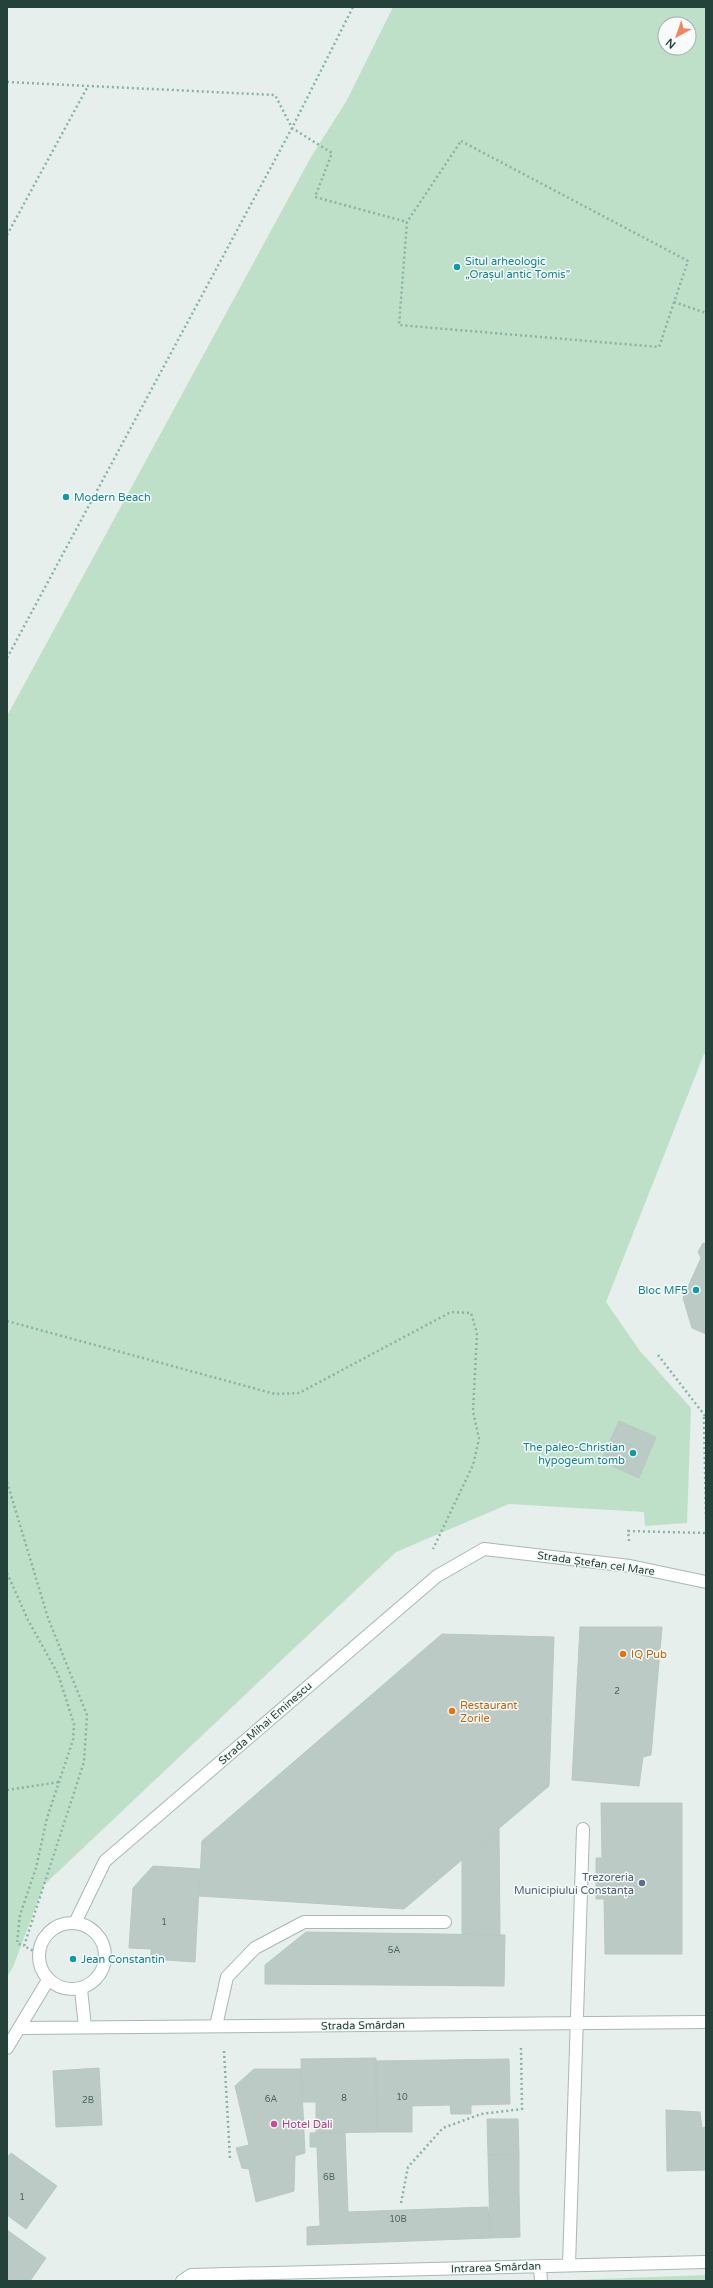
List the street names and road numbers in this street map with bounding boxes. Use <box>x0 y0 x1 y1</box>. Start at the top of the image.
street label: Strada Ștefan cel Mare <box>536 1549 656 1578</box>
street label: Strada Mihai Eminescu <box>216 1679 315 1767</box>
street label: Strada Smârdan <box>321 2018 405 2033</box>
street label: Intrarea Smârdan <box>451 2259 541 2276</box>

